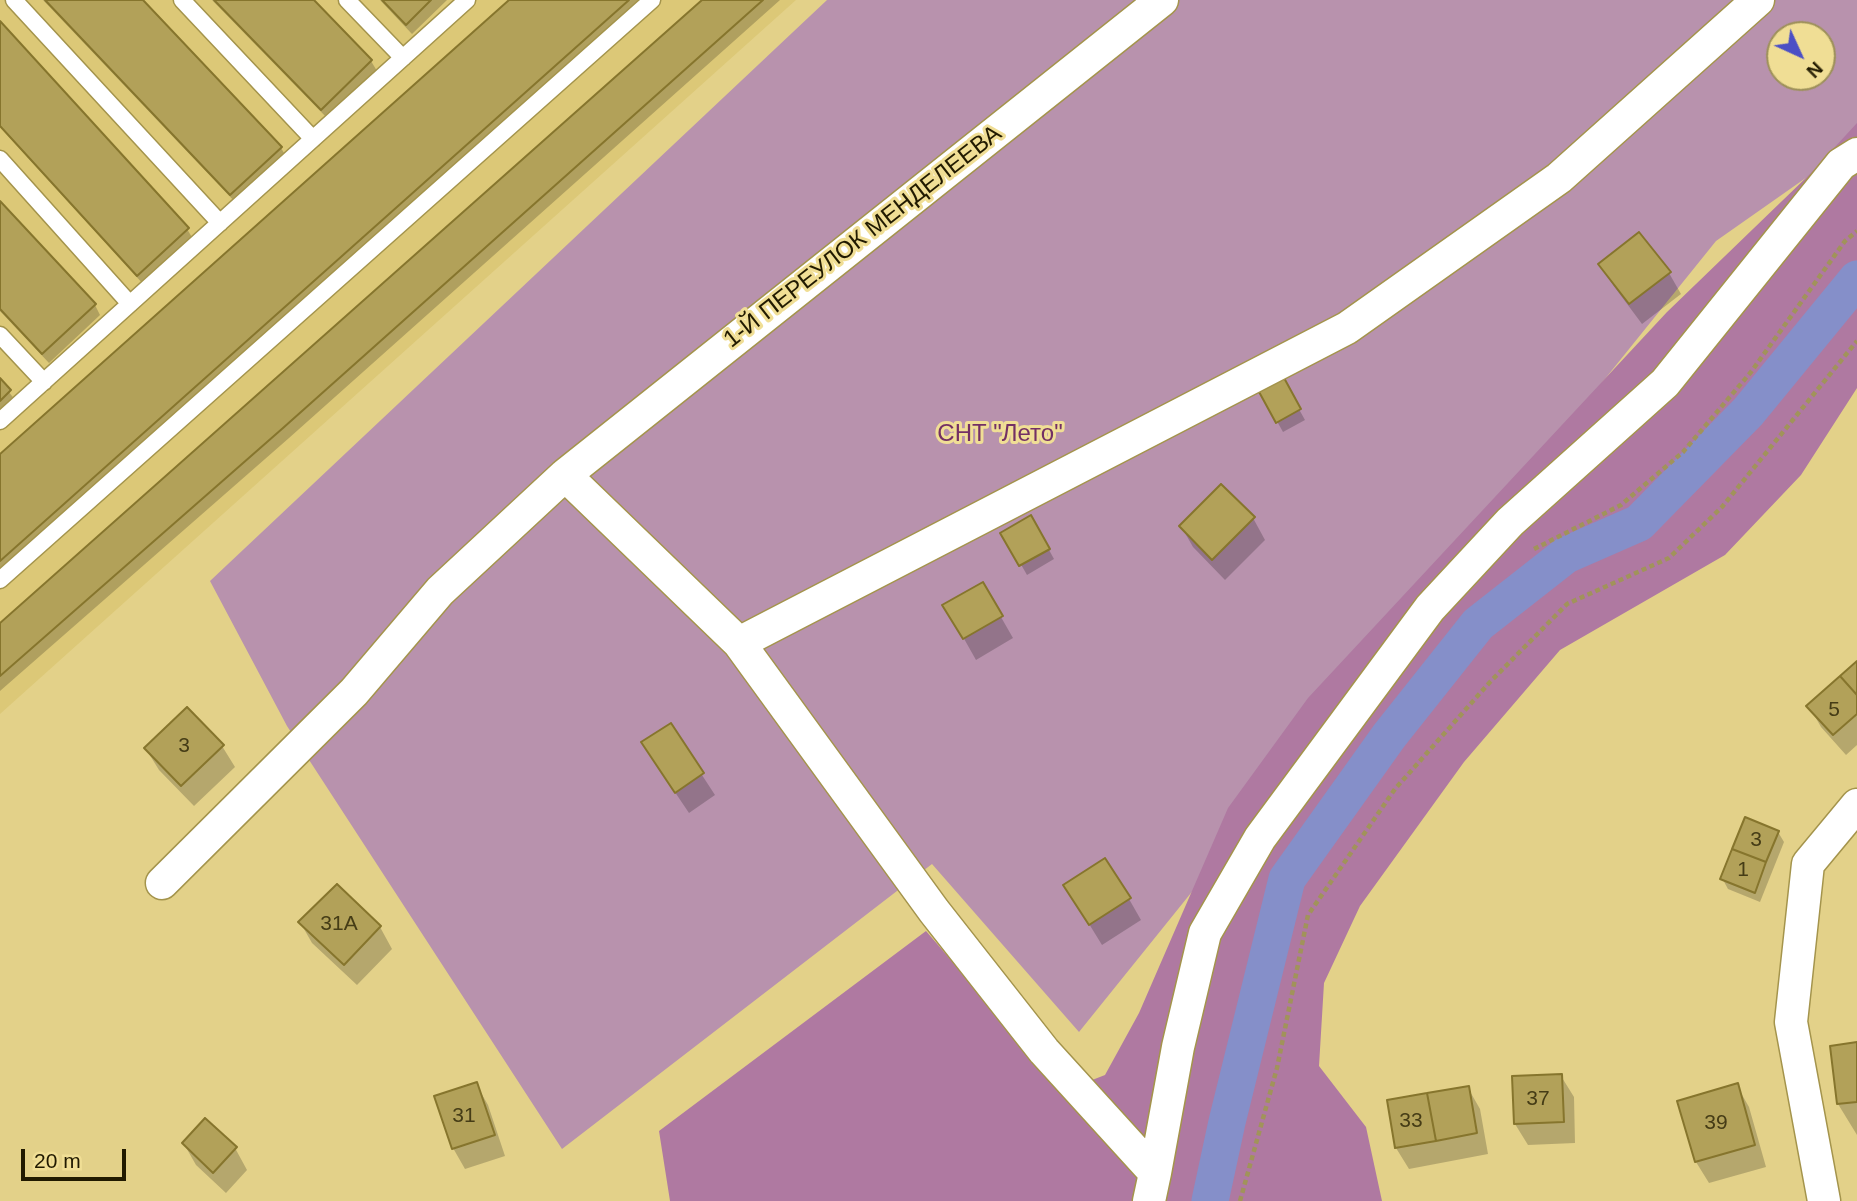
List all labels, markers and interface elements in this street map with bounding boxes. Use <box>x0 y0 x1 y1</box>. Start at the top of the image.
north arrow <box>1766 21 1836 91</box>
text: N <box>1803 58 1827 82</box>
street label: 1-Й ПЕРЕУЛОК МЕНДЕЛЕЕВА <box>718 120 1008 354</box>
park label: СНТ "Лето" <box>937 420 1063 448</box>
house number: 5 <box>1828 697 1840 723</box>
house number: 3 <box>178 733 190 759</box>
house number: 3 <box>1750 827 1762 853</box>
house number: 1 <box>1737 857 1749 883</box>
house number: 31А <box>320 911 358 937</box>
house number: 37 <box>1526 1086 1550 1112</box>
house number: 31 <box>452 1103 476 1129</box>
house number: 33 <box>1399 1108 1423 1134</box>
house number: 39 <box>1704 1110 1728 1136</box>
scale bar <box>24 1134 130 1178</box>
text: 20 m <box>34 1149 81 1172</box>

